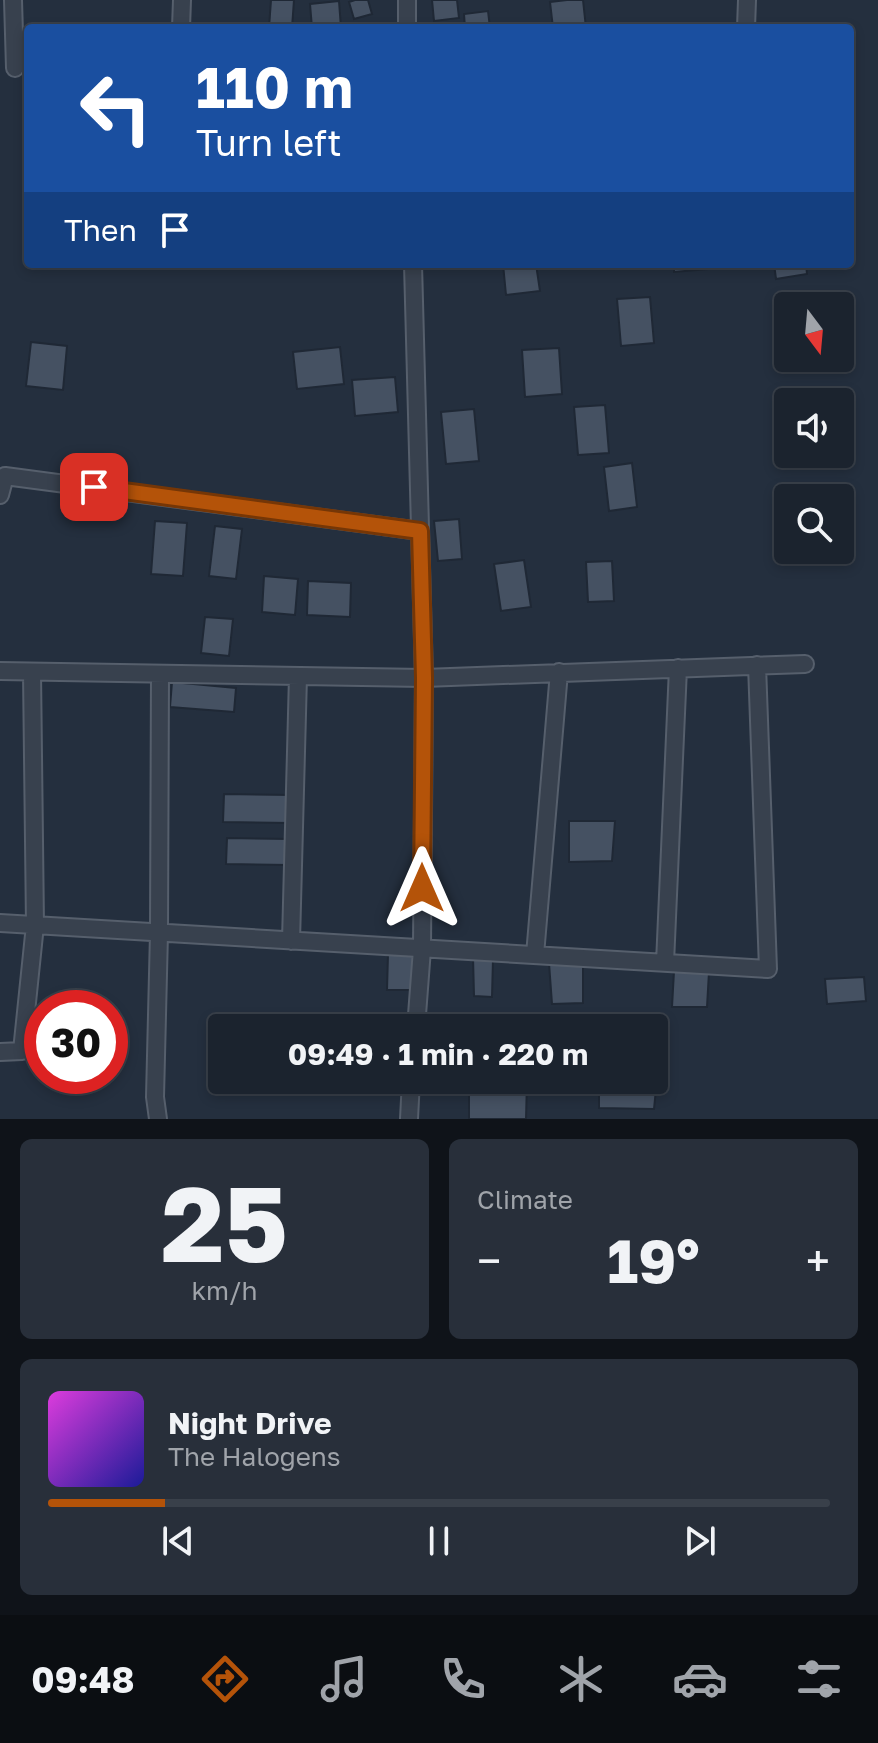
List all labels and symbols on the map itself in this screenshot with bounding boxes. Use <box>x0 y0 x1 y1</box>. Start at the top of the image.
north arrow <box>774 292 854 372</box>
pin <box>60 453 128 521</box>
position arrow <box>380 846 464 930</box>
speed limit sign: 30 <box>24 990 128 1094</box>

